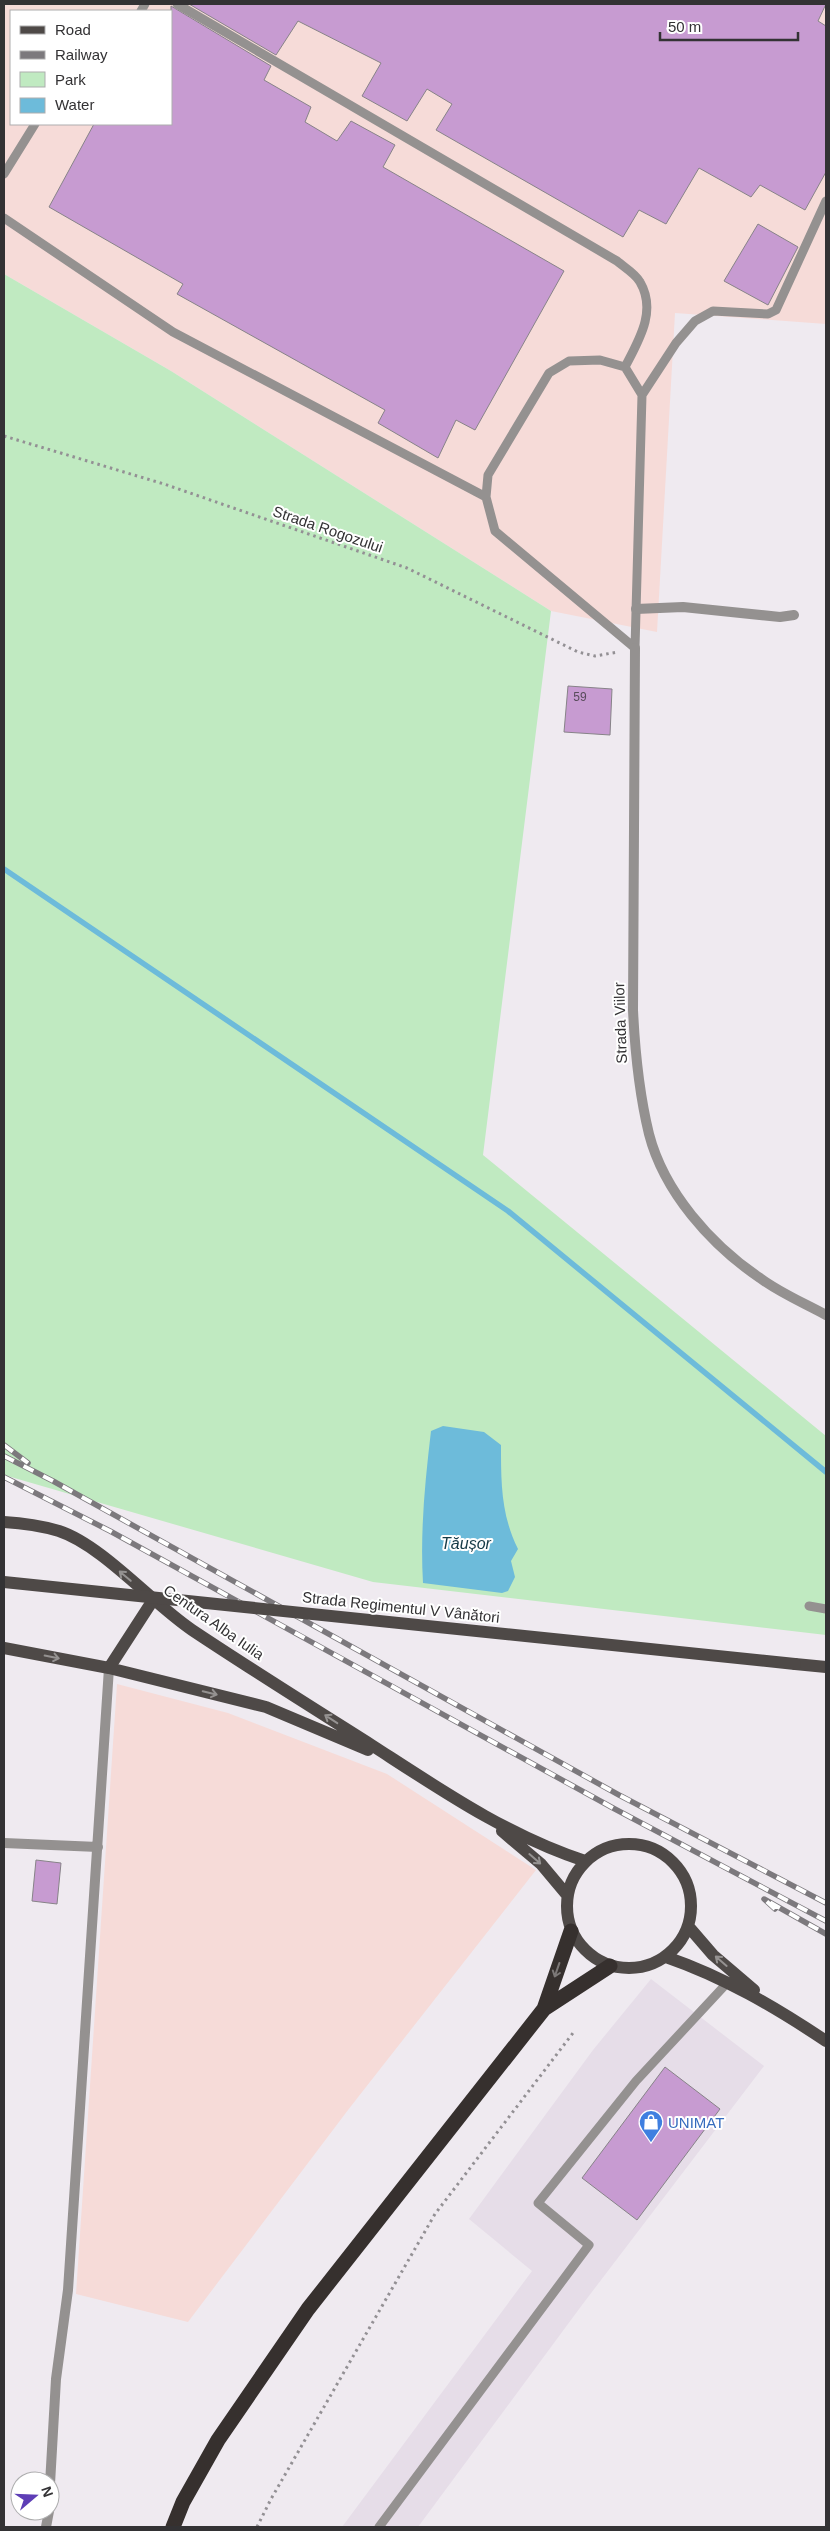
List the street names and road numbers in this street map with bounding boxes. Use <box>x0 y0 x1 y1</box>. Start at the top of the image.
street label: Strada Rogozului <box>271 502 385 556</box>
street label: Strada Viilor <box>610 982 630 1064</box>
street label: Centura Alba Iulia <box>161 1581 268 1663</box>
street label: Strada Regimentul V Vânători <box>301 1588 501 1626</box>

